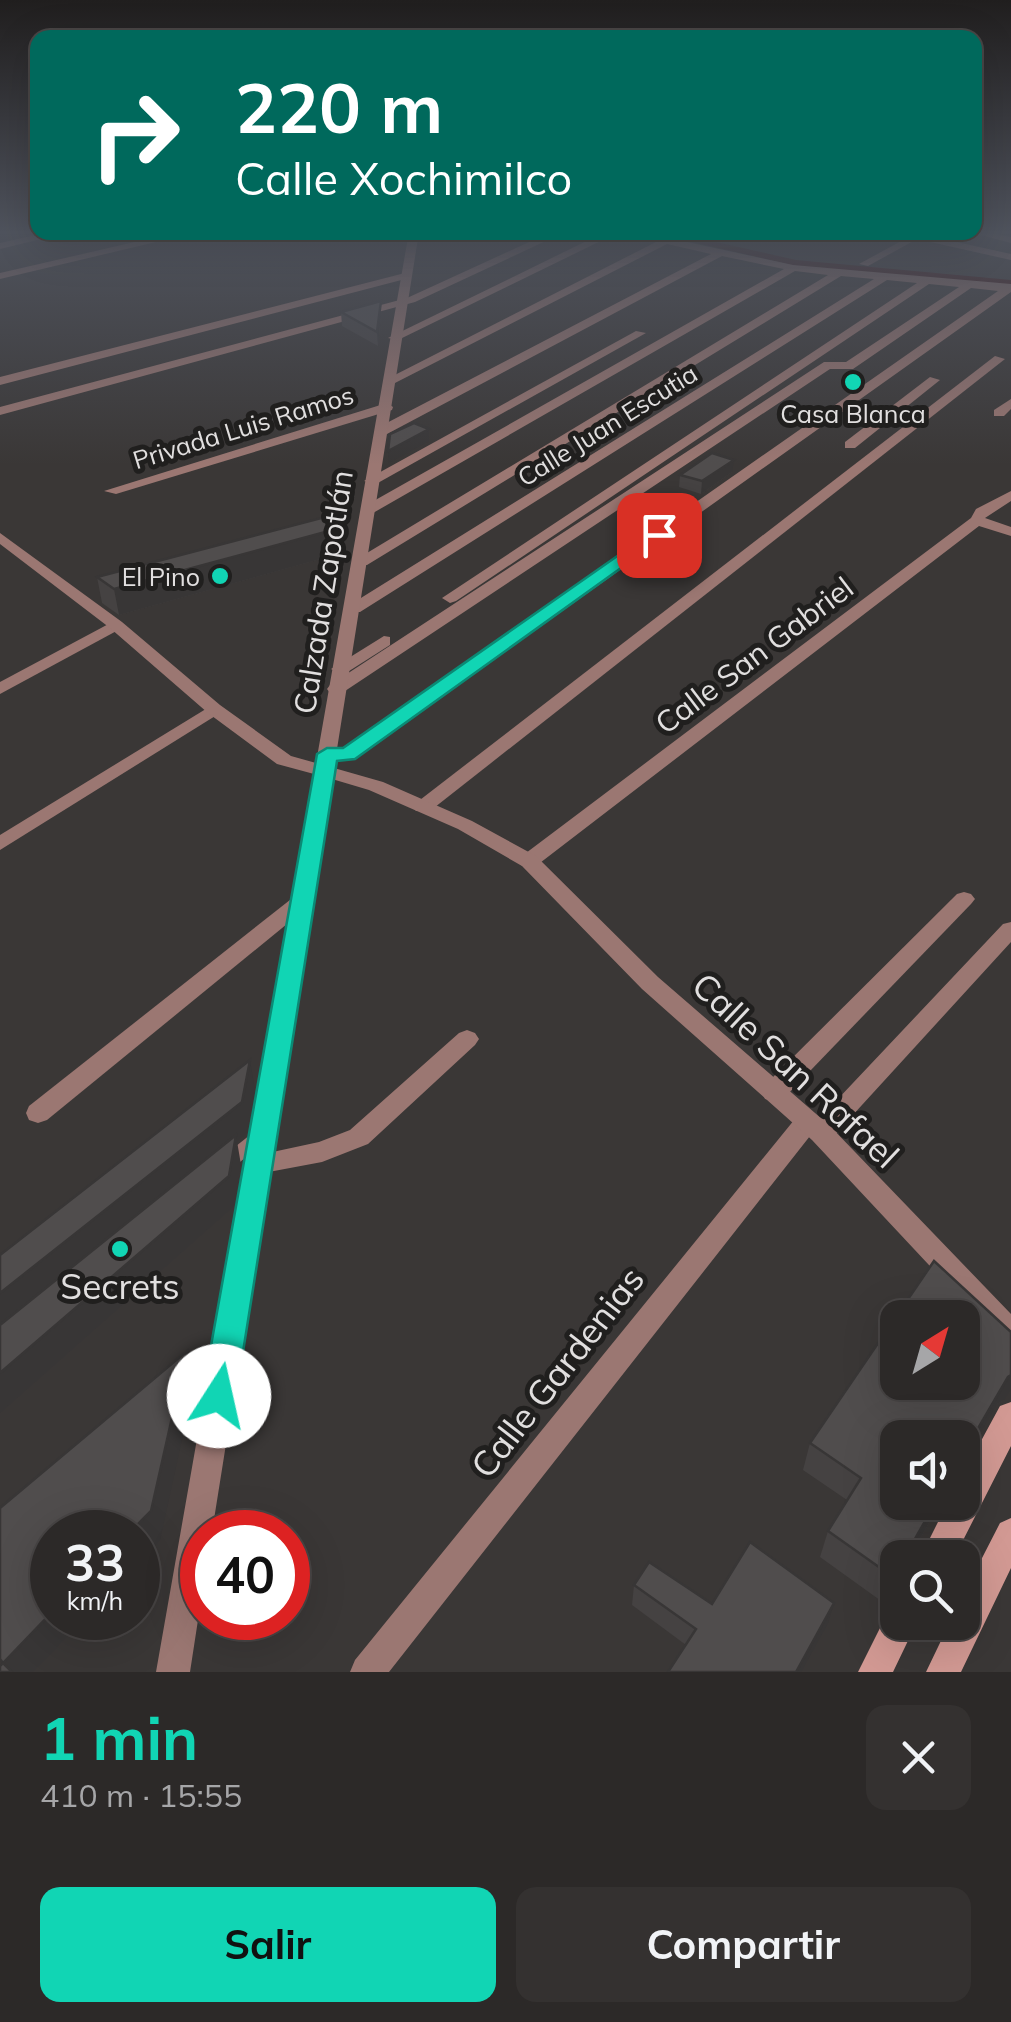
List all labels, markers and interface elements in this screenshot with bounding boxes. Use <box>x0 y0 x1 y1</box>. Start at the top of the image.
text: 220 m <box>235 63 443 151</box>
icon: right <box>70 70 200 200</box>
text: Calle Xochimilco <box>235 150 572 206</box>
street label: Calle Juan Escutia <box>511 357 703 493</box>
marker: Casa Blanca <box>842 371 864 393</box>
street label: Privada Luis Ramos <box>129 379 357 475</box>
place label: Casa Blanca <box>780 398 926 429</box>
street label: Calzada Zapotlán <box>285 467 361 717</box>
pin <box>617 493 702 578</box>
icon: arrive <box>632 508 687 563</box>
place label: El Pino <box>122 561 200 592</box>
marker: El Pino <box>209 565 231 587</box>
street label: Calle San Gabriel <box>648 568 860 742</box>
street label: Calle San Rafael <box>683 963 909 1177</box>
marker: Secrets <box>109 1238 131 1260</box>
street label: Calle Gardenias <box>461 1258 653 1486</box>
place label: Secrets <box>60 1264 180 1308</box>
north arrow <box>880 1300 980 1400</box>
map controls <box>880 1300 980 1640</box>
position arrow <box>167 1344 271 1448</box>
button: sound <box>880 1420 980 1520</box>
speed limit sign: 40 <box>180 1510 310 1640</box>
text: 33 <box>65 1531 125 1594</box>
button: search <box>880 1540 980 1640</box>
text: km/h <box>67 1585 123 1616</box>
text: 1 min <box>40 1700 198 1775</box>
button: close <box>866 1705 971 1810</box>
text: 410 m · 15:55 <box>40 1775 242 1815</box>
button: Salir <box>40 1887 496 2002</box>
button: Compartir <box>516 1887 971 2002</box>

